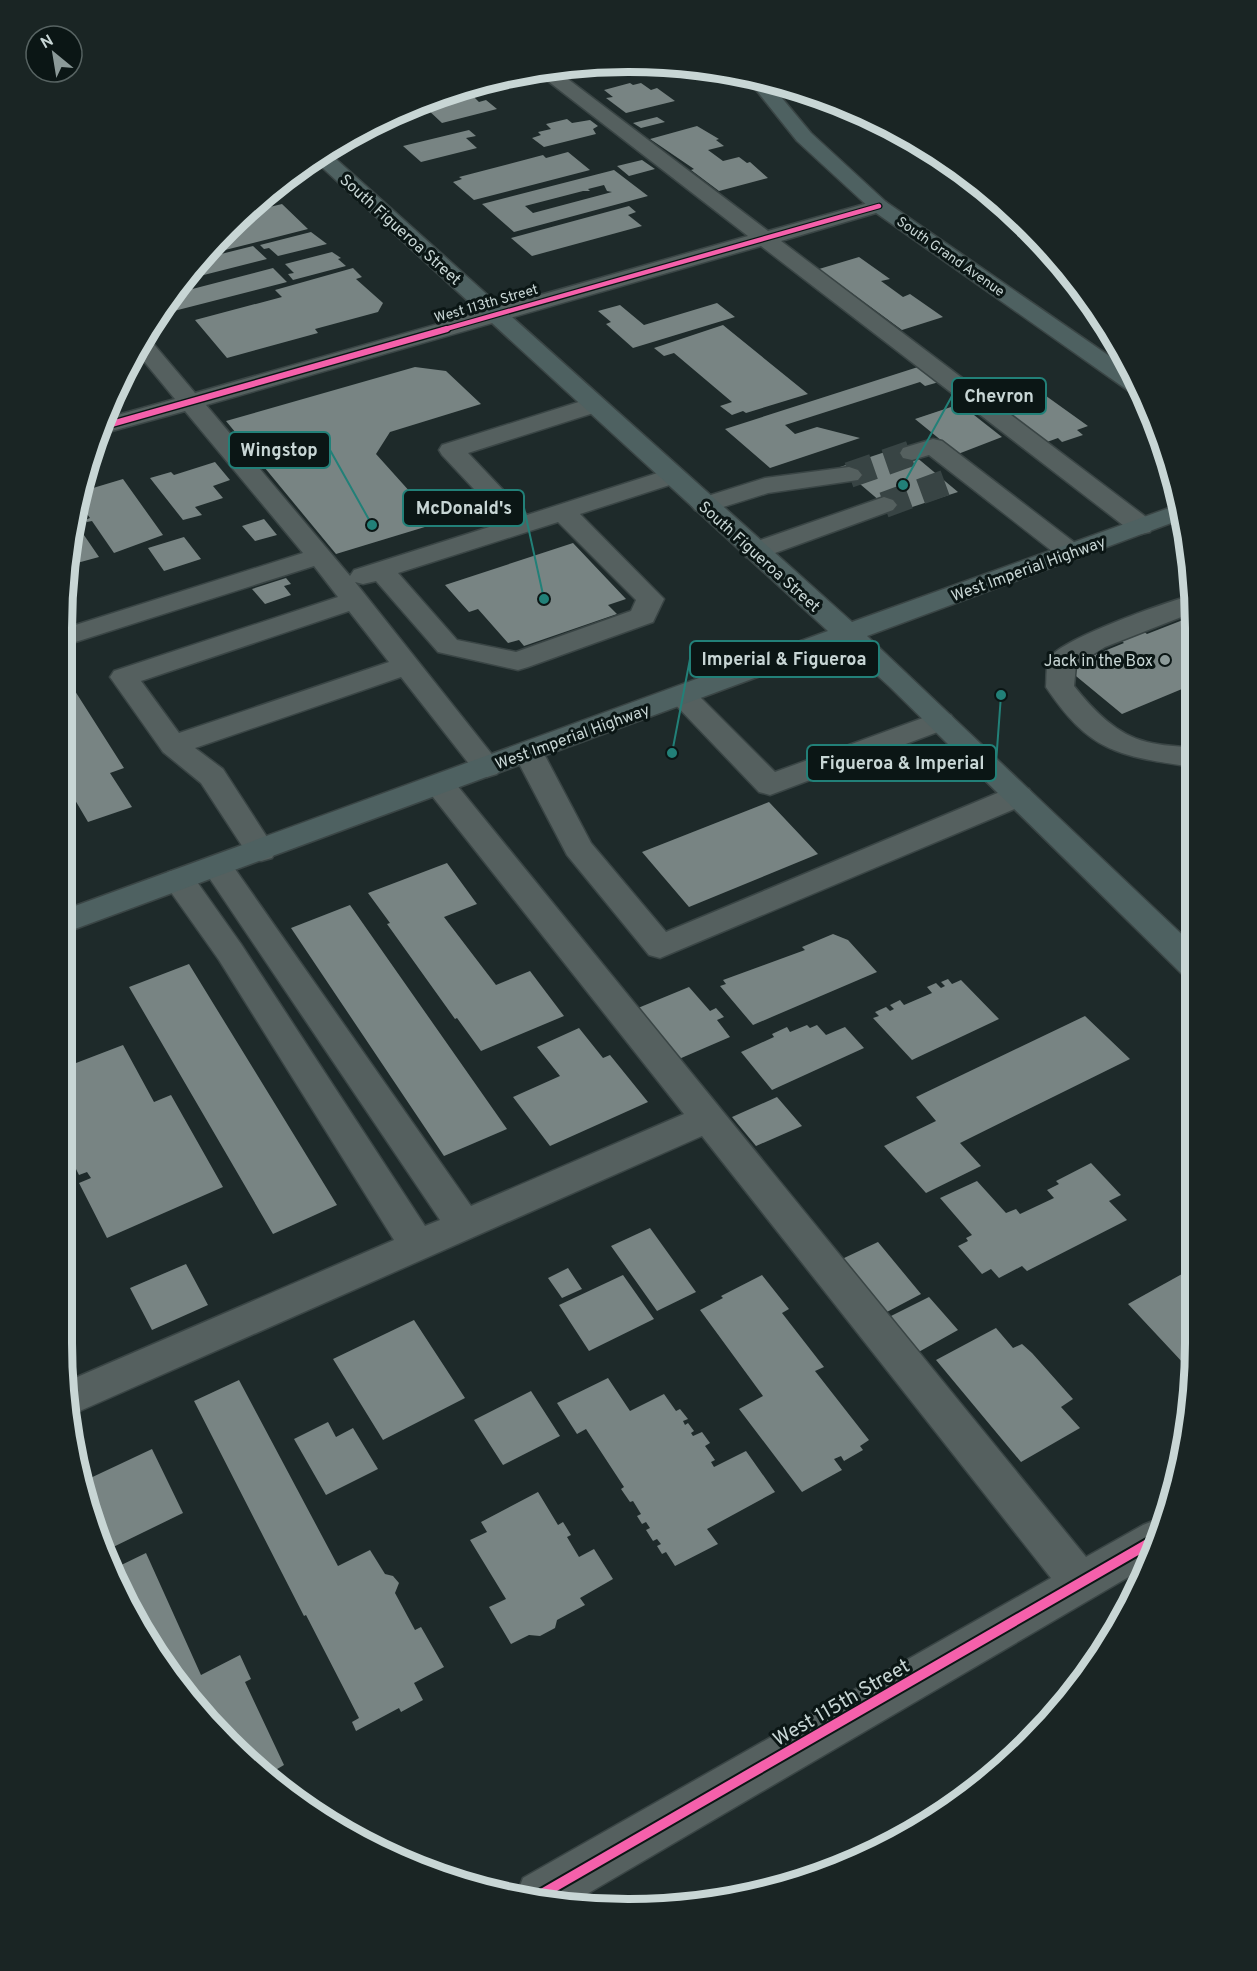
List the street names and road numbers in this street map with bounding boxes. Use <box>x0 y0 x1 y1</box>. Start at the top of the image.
street label: South Figueroa Street <box>335 171 465 290</box>
street label: South Grand Avenue <box>893 214 1007 301</box>
street label: West 113th Street <box>433 281 540 327</box>
street label: South Figueroa Street <box>694 498 824 617</box>
street label: West Imperial Highway <box>949 533 1109 607</box>
street label: West Imperial Highway <box>493 701 653 775</box>
street label: West 115th Street <box>769 1654 915 1753</box>

